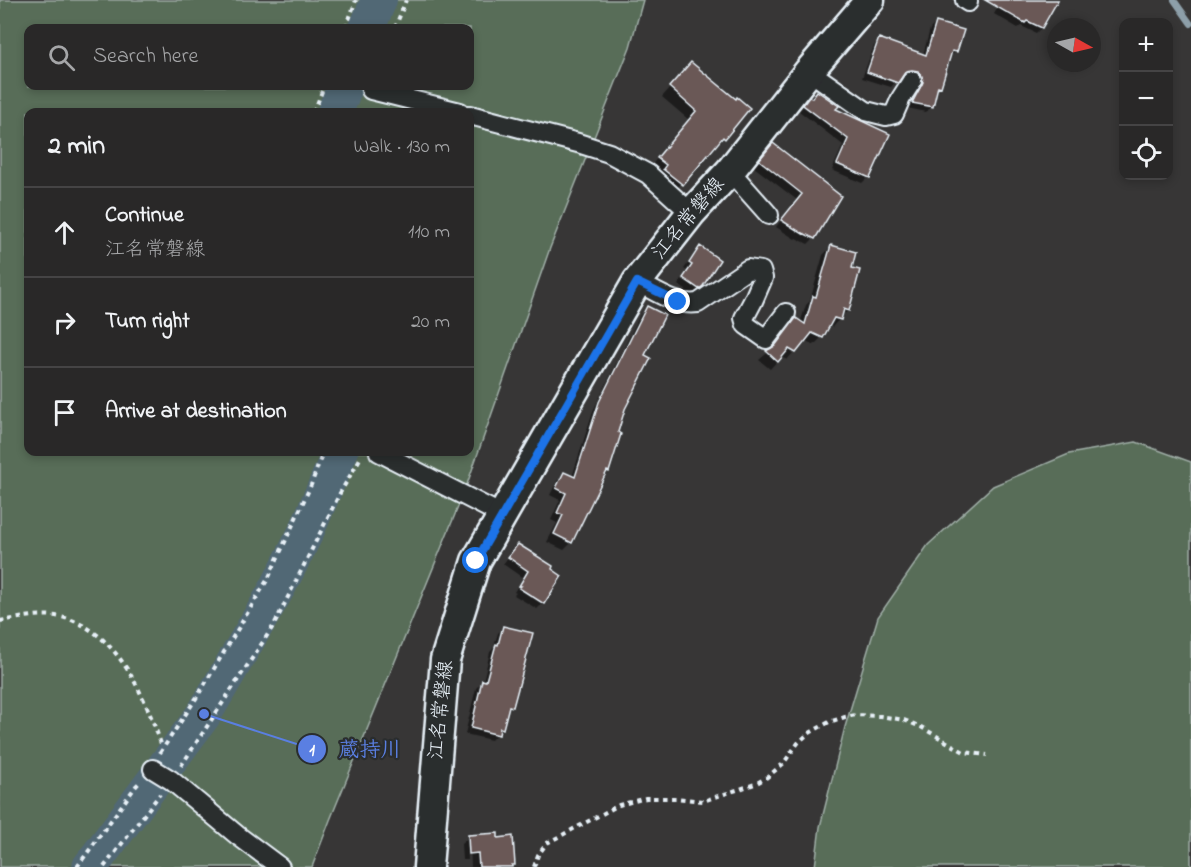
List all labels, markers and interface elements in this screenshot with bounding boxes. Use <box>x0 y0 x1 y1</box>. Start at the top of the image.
north arrow <box>1047 18 1101 72</box>
map controls <box>1119 18 1173 180</box>
button: + <box>1119 18 1173 72</box>
search box <box>24 24 474 90</box>
icon: search <box>45 41 78 74</box>
text: Search here <box>93 41 198 73</box>
button: − <box>1119 72 1173 126</box>
button: locate <box>1119 126 1173 180</box>
text: 2 min <box>48 128 105 166</box>
text: Walk · 130 m <box>354 133 450 162</box>
street label: 江名常磐線 <box>646 171 732 267</box>
text: Continue <box>105 200 184 232</box>
icon: ahead <box>48 216 81 249</box>
text: 110 m <box>408 218 450 247</box>
text: 江名常磐線 <box>105 236 205 265</box>
route end <box>664 288 690 314</box>
icon: right <box>48 306 81 339</box>
text: Turn right <box>105 306 190 338</box>
text: 20 m <box>411 308 450 337</box>
icon: arrive <box>48 396 81 429</box>
text: Arrive at destination <box>105 396 287 428</box>
route start <box>462 547 488 573</box>
street label: 江名常磐線 <box>422 659 462 761</box>
callout: 蔵持川 <box>297 729 414 768</box>
text: 蔵持川 <box>339 736 402 766</box>
text: 1 <box>309 738 315 764</box>

